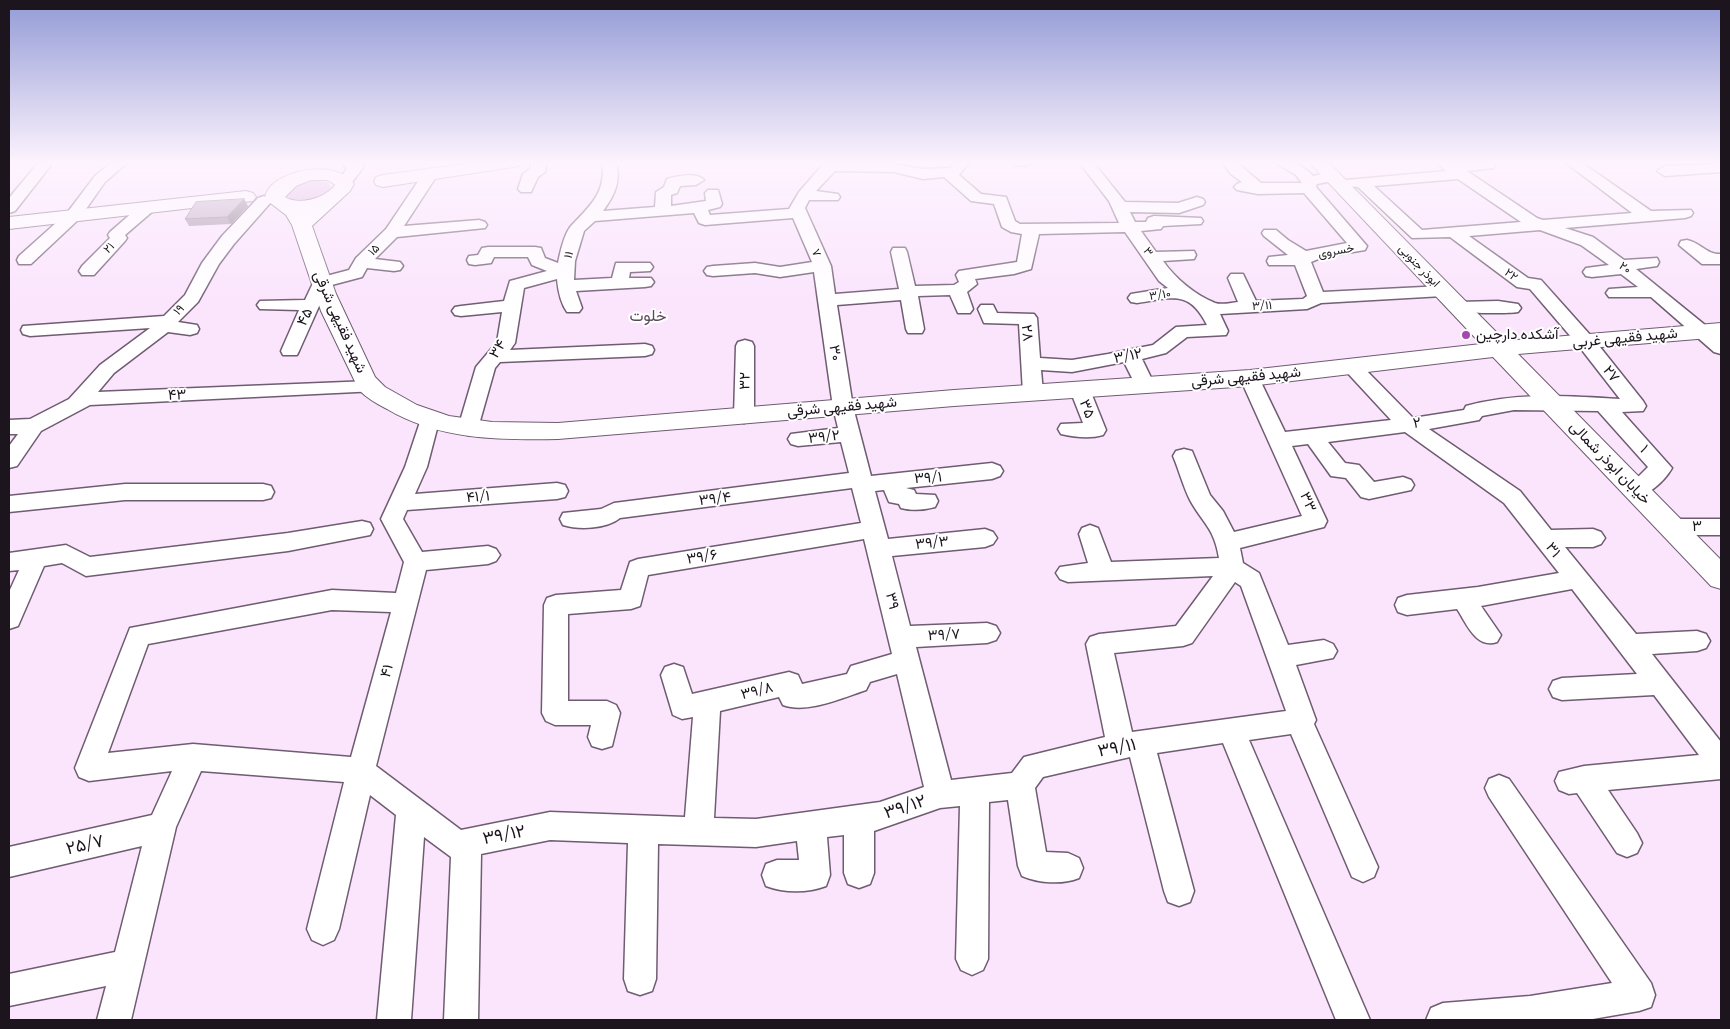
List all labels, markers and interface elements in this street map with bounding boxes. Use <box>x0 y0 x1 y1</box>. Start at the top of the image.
street label: ۲۱ <box>100 239 118 257</box>
street label: ۱۵ <box>365 241 383 259</box>
street label: خسروی <box>1317 241 1355 261</box>
street label: ابوذر جنوبی <box>1395 242 1443 290</box>
street label: ۳ <box>1140 245 1156 259</box>
street label: ۷ <box>808 247 824 259</box>
street label: ۱۱ <box>561 250 577 260</box>
street label: ۲۰ <box>1616 259 1634 277</box>
street label: ۲۲ <box>1502 265 1520 285</box>
street label: شهید فقیهی شرقی <box>309 268 371 376</box>
street label: ۳/۱۰ <box>1148 286 1172 304</box>
street label: ۳/۱۱ <box>1252 298 1272 314</box>
street label: ۱۹ <box>171 302 187 318</box>
street label: ۴۵ <box>293 305 317 329</box>
district label: خلوت <box>630 306 666 326</box>
street label: ۲۸ <box>1017 324 1037 342</box>
street label: شهید فقیهی غربی <box>1571 324 1679 352</box>
place label: آشکده دارچین <box>1476 326 1558 344</box>
marker: آشکده دارچین <box>1460 329 1472 341</box>
street label: ۳۴ <box>485 336 511 362</box>
street label: ۳۰ <box>825 344 845 362</box>
street label: ۳/۱۲ <box>1112 344 1144 368</box>
street label: ۲۷ <box>1599 362 1623 386</box>
street label: شهید فقیهی شرقی <box>1190 363 1302 391</box>
street label: ۳۲ <box>736 372 754 390</box>
street label: ۴۳ <box>167 386 187 404</box>
street label: شهید فقیهی شرقی <box>786 393 898 421</box>
street label: ۳۵ <box>1075 397 1099 421</box>
street label: ۲ <box>1412 413 1422 433</box>
street label: خیابان ابوذر شمالی <box>1566 417 1654 509</box>
street label: ۳۹/۲ <box>807 426 841 448</box>
street label: ۱ <box>1636 441 1652 457</box>
street label: ۳۹/۱ <box>913 468 943 488</box>
street label: ۴۱/۱ <box>466 487 490 507</box>
street label: ۳۹/۴ <box>698 488 732 510</box>
street label: ۳۳ <box>1296 489 1320 515</box>
street label: ۳ <box>1692 518 1702 536</box>
street label: ۳۹/۳ <box>914 532 950 554</box>
street label: ۳۱ <box>1542 539 1564 561</box>
street label: ۳۹/۶ <box>685 546 719 568</box>
street label: ۳۹ <box>881 591 903 611</box>
street label: ۳۹/۷ <box>927 625 961 645</box>
street label: ۴۱ <box>377 662 397 680</box>
street label: ۳۹/۸ <box>739 678 775 704</box>
street label: ۳۹/۱۱ <box>1096 734 1138 762</box>
street label: ۳۹/۱۲ <box>881 790 929 824</box>
street label: ۳۹/۱۲ <box>481 820 527 850</box>
street label: ۲۵/۷ <box>64 830 106 860</box>

